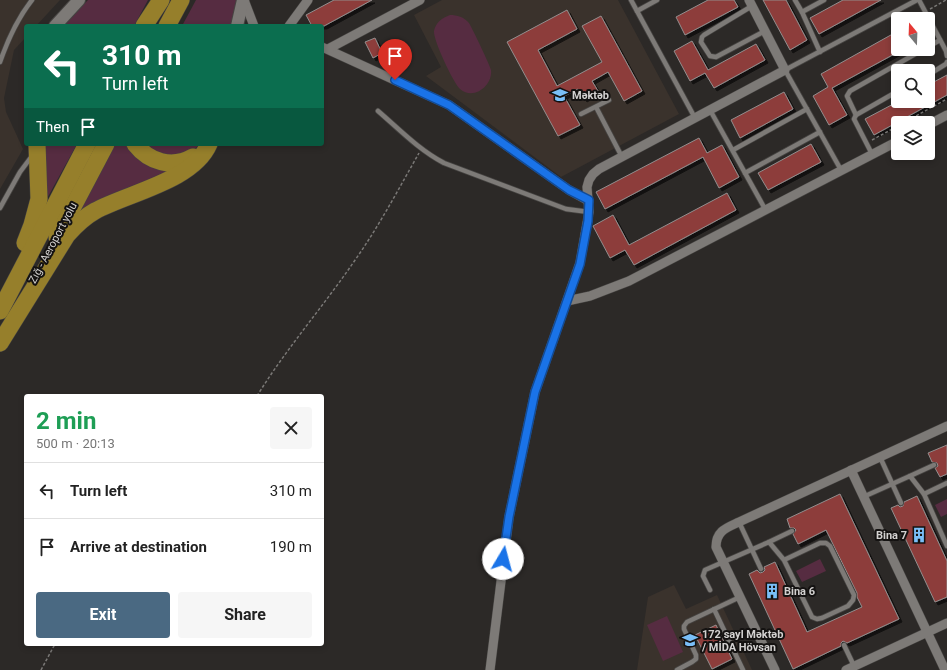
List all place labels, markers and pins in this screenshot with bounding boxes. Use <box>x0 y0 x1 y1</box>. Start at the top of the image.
pin <box>378 39 412 80</box>
school or university icon: Məktəb <box>551 86 569 104</box>
place label: Məktəb <box>572 89 609 102</box>
building icon: Bina 7 <box>910 526 928 544</box>
place label: Bina 7 <box>876 529 907 542</box>
building icon: Bina 6 <box>763 582 781 600</box>
place label: Bina 6 <box>784 585 815 598</box>
place label: 172 sayl Məktəb / MİDA Hövsan <box>701 628 783 654</box>
school or university icon: 172 sayl Məktəb / MİDA Hövsan <box>681 631 699 649</box>

